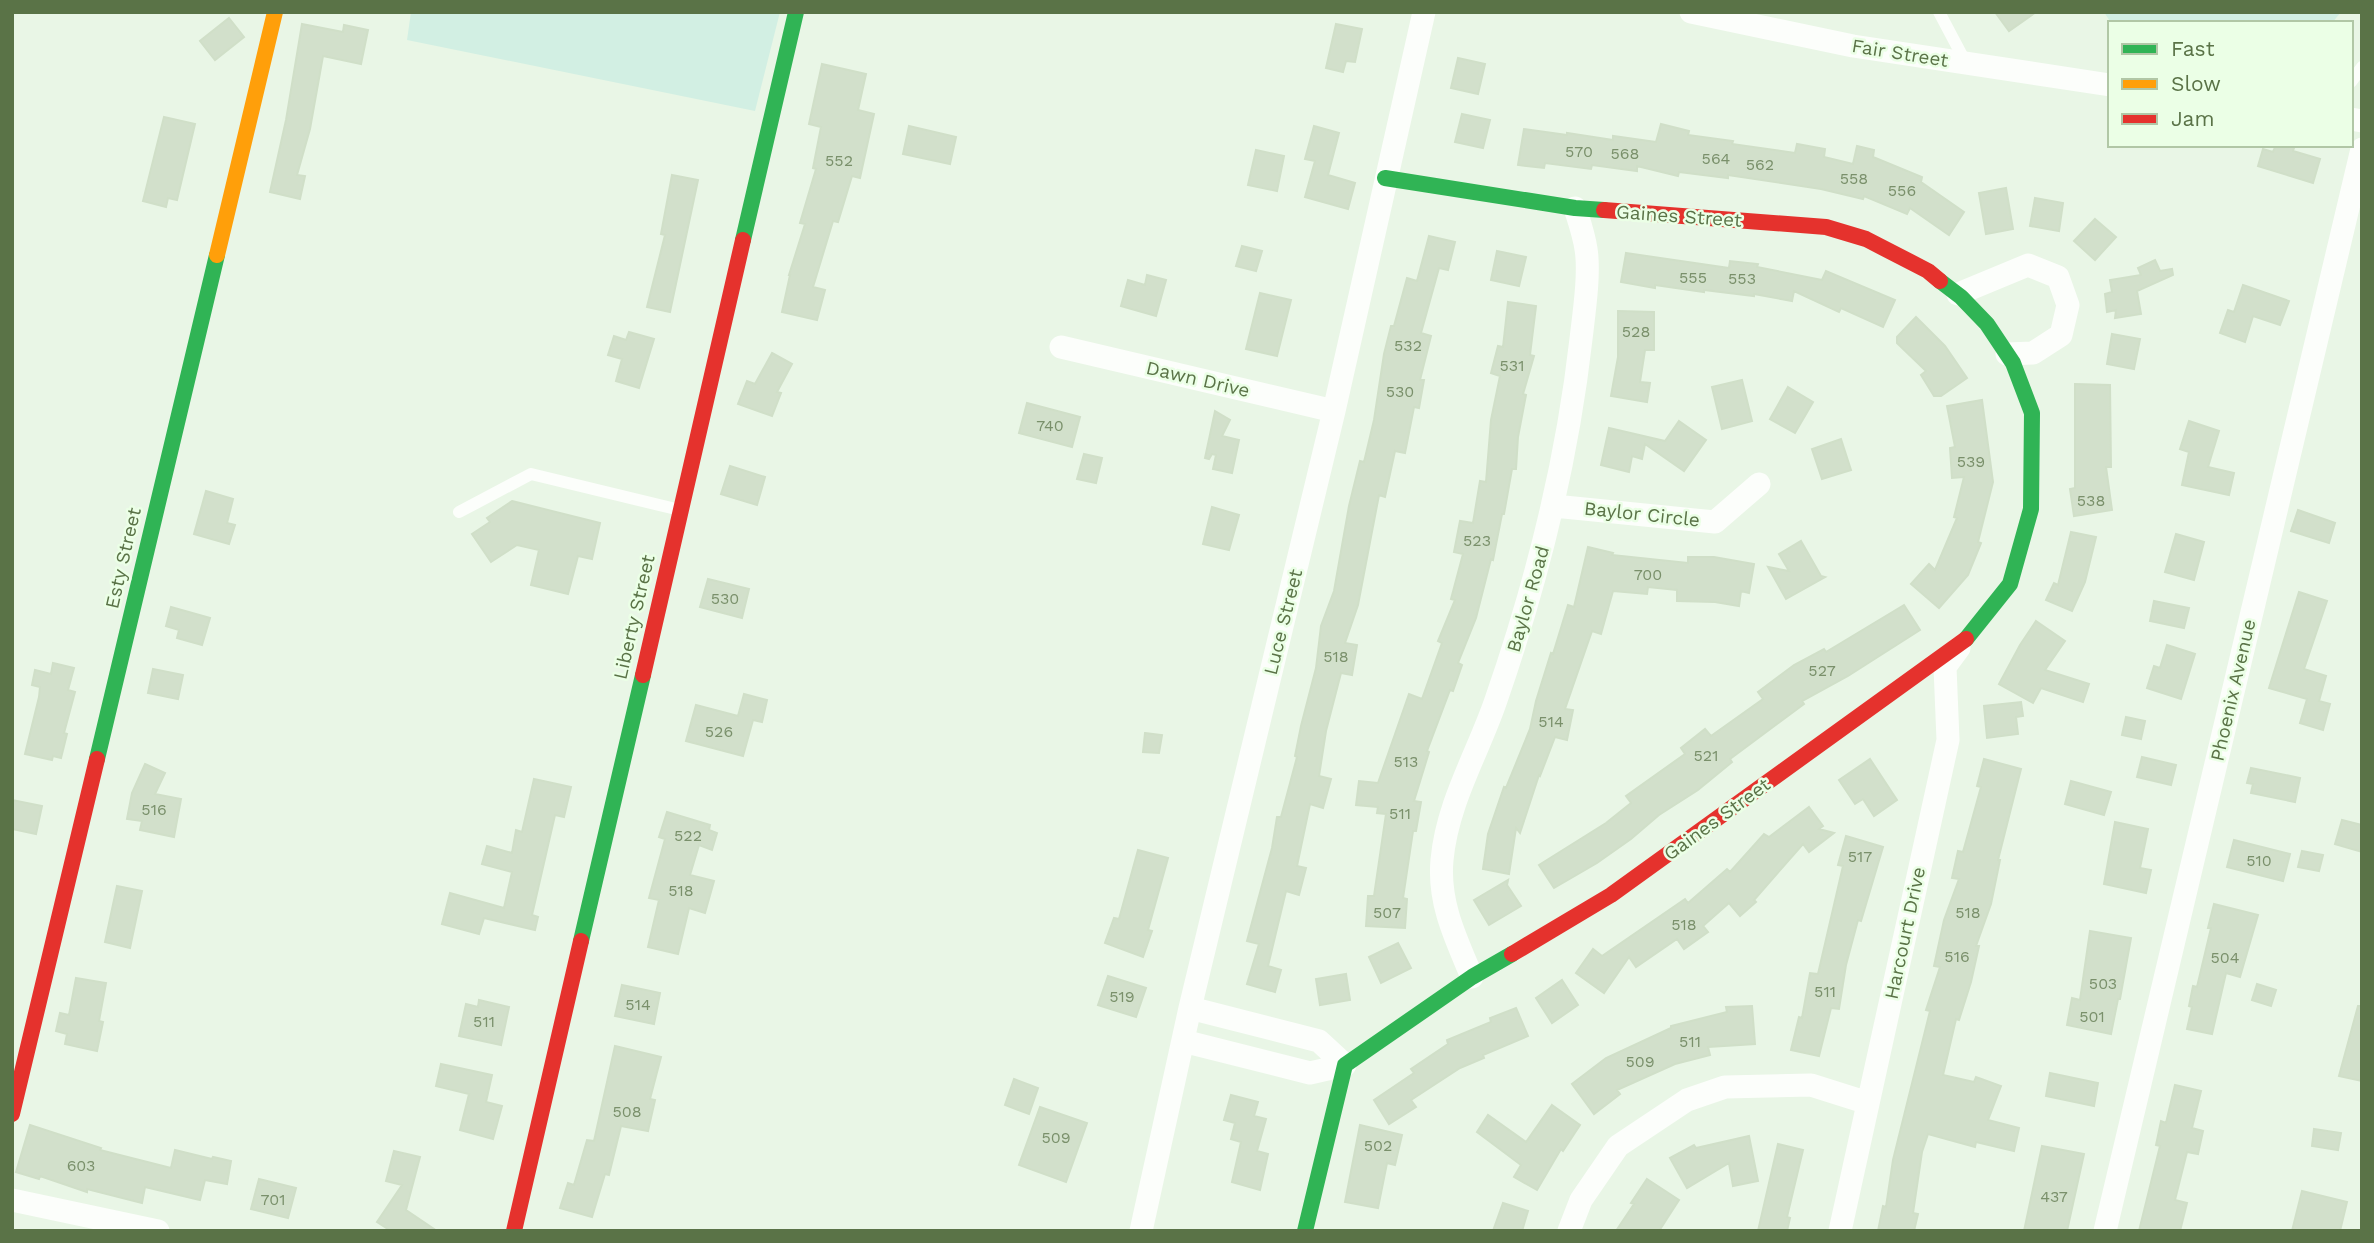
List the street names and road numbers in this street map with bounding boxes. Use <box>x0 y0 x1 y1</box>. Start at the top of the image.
street label: Fair Street <box>1850 34 1950 72</box>
street label: Gaines Street <box>1615 200 1743 232</box>
street label: Dawn Drive <box>1144 356 1252 402</box>
street label: Baylor Circle <box>1583 496 1701 532</box>
street label: Esty Street <box>100 505 146 611</box>
street label: Baylor Road <box>1502 543 1554 655</box>
street label: Liberty Street <box>608 552 660 682</box>
street label: Luce Street <box>1259 567 1307 677</box>
street label: Phoenix Avenue <box>2205 617 2261 763</box>
street label: Gaines Street <box>1659 773 1775 865</box>
street label: Harcourt Drive <box>1880 865 1930 1001</box>

